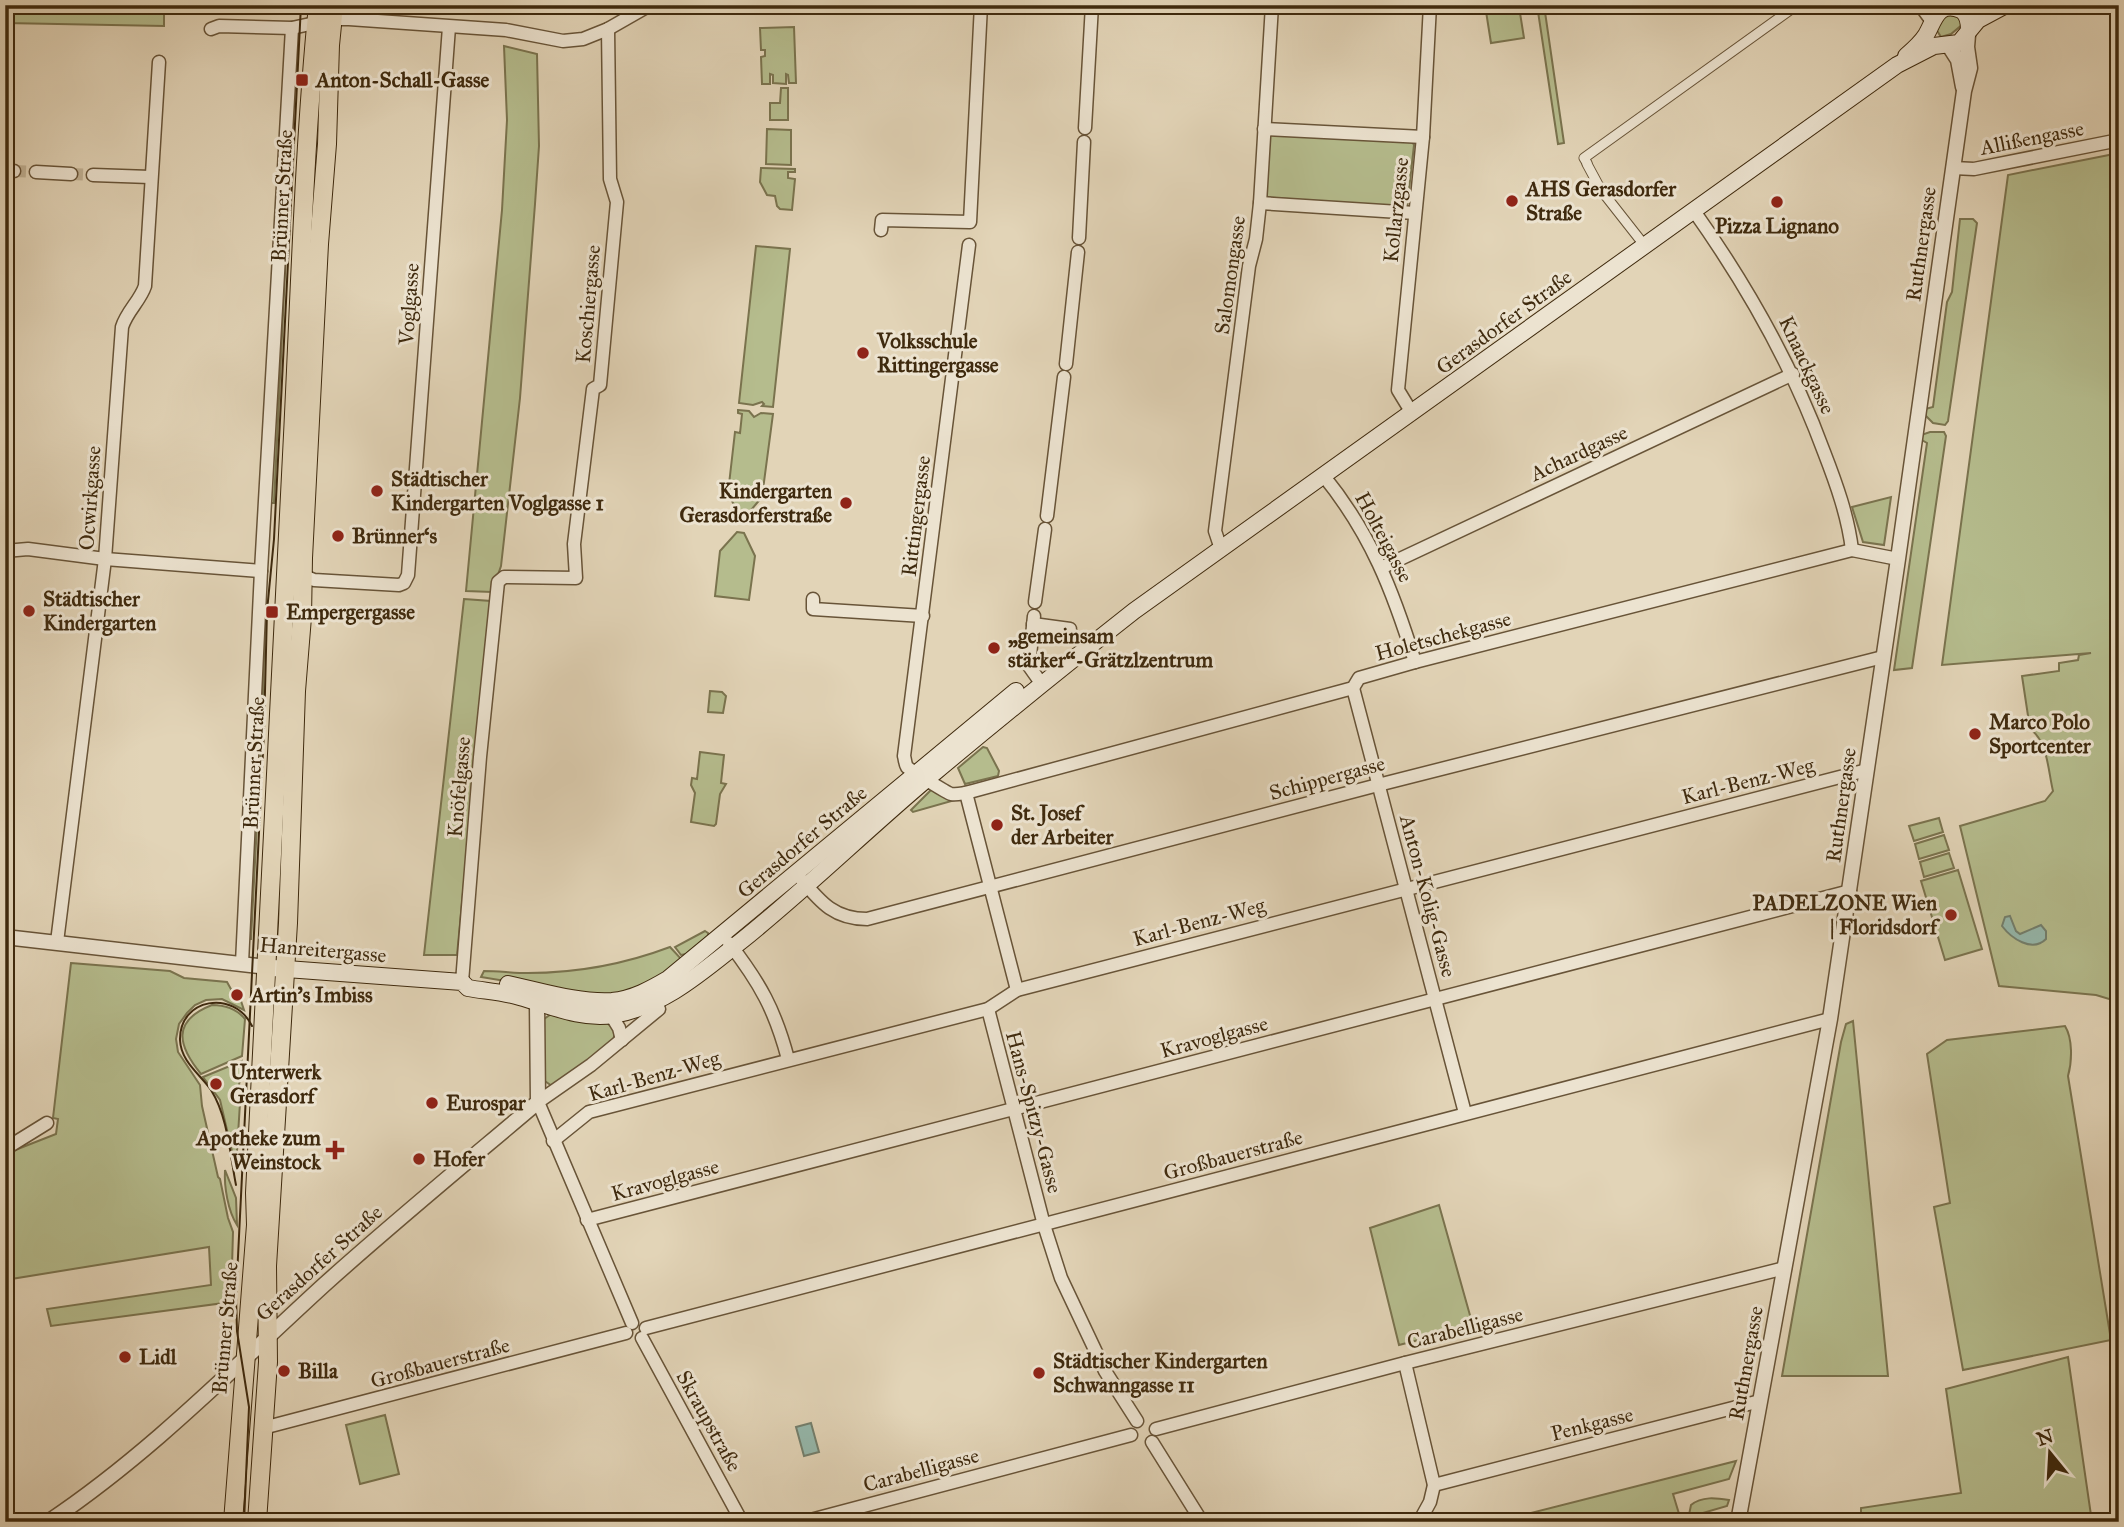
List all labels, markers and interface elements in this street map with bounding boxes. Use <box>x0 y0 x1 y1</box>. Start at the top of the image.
place label: Anton-Schall-Gasse <box>314 67 490 93</box>
marker: Anton-Schall-Gasse <box>294 72 310 88</box>
street label: Allißengasse <box>1977 115 2086 161</box>
street label: Brünner Straße <box>266 129 298 263</box>
street label: Kollarzgasse <box>1378 156 1414 264</box>
place label: AHS Gerasdorfer Straße <box>1524 176 1677 226</box>
street label: Ruthnergasse <box>1900 185 1942 303</box>
marker: AHS Gerasdorfer Straße <box>1504 193 1520 209</box>
marker: Pizza Lignano <box>1769 194 1785 210</box>
place label: Pizza Lignano <box>1715 213 1839 239</box>
street label: Salomongasse <box>1209 214 1251 336</box>
street label: Koschiergasse <box>570 244 606 364</box>
street label: Voglgasse <box>393 262 425 347</box>
street label: Gerasdorfer Straße <box>1431 264 1577 380</box>
street label: Knaackgasse <box>1773 312 1841 418</box>
place label: Volksschule Rittingergasse <box>876 328 999 378</box>
marker: Volksschule Rittingergasse <box>855 345 871 361</box>
street label: Achardgasse <box>1525 419 1632 487</box>
street label: Ocwirkgasse <box>73 445 107 551</box>
street label: Rittingergasse <box>896 454 936 578</box>
place label: Städtischer Kindergarten Voglgasse 1 <box>391 466 604 516</box>
place label: Kindergarten Gerasdorferstraße <box>679 478 833 528</box>
marker: Städtischer Kindergarten Voglgasse 1 <box>369 483 385 499</box>
street label: Holteigasse <box>1349 487 1419 587</box>
marker: Kindergarten Gerasdorferstraße <box>838 495 854 511</box>
place label: Brünner‘s <box>352 523 438 549</box>
marker: Brünner‘s <box>330 528 346 544</box>
place label: Städtischer Kindergarten <box>43 586 157 636</box>
place label: Empergergasse <box>286 599 415 625</box>
marker: Städtischer Kindergarten <box>21 603 37 619</box>
marker: Empergergasse <box>264 604 280 620</box>
street label: Holetschekgasse <box>1372 605 1514 667</box>
place label: „gemeinsam stärker“-Grätzlzentrum <box>1008 623 1213 673</box>
marker: „gemeinsam stärker“-Grätzlzentrum <box>986 640 1002 656</box>
street label: Brünner Straße <box>238 696 270 830</box>
place label: Marco Polo Sportcenter <box>1989 709 2092 759</box>
marker: Marco Polo Sportcenter <box>1967 726 1983 742</box>
street label: Knöfelgasse <box>442 735 476 838</box>
street label: Ruthnergasse <box>1820 746 1862 864</box>
street label: Schippergasse <box>1266 750 1388 806</box>
street label: Karl-Benz-Weg <box>1679 752 1817 810</box>
street label: Gerasdorfer Straße <box>732 780 872 904</box>
place label: St. Josef der Arbeiter <box>1011 800 1114 850</box>
street label: Anton-Kolig-Gasse <box>1394 811 1462 980</box>
marker: St. Josef der Arbeiter <box>989 817 1005 833</box>
place label: PADELZONE Wien | Floridsdorf <box>1753 890 1941 940</box>
street label: Karl-Benz-Weg <box>1130 892 1268 952</box>
marker: PADELZONE Wien | Floridsdorf <box>1943 907 1959 923</box>
street label: Hanreitergasse <box>258 932 388 969</box>
place label: Artin's Imbiss <box>249 982 373 1008</box>
marker: Artin's Imbiss <box>229 987 245 1003</box>
street label: Kravoglgasse <box>1157 1010 1271 1064</box>
street label: Hans-Spitzy-Gasse <box>1000 1028 1068 1196</box>
street label: Karl-Benz-Weg <box>585 1045 723 1107</box>
place label: Unterwerk Gerasdorf <box>230 1059 323 1109</box>
marker: Unterwerk Gerasdorf <box>208 1076 224 1092</box>
place label: Eurospar <box>446 1090 527 1116</box>
marker: Eurospar <box>424 1095 440 1111</box>
street label: Großbauerstraße <box>1161 1124 1306 1186</box>
place label: Apotheke zum Weinstock <box>194 1125 322 1175</box>
marker: Apotheke zum Weinstock <box>327 1142 343 1158</box>
place label: Hofer <box>433 1146 486 1172</box>
marker: Hofer <box>411 1151 427 1167</box>
street label: Kravoglgasse <box>608 1153 722 1207</box>
street label: Gerasdorfer Straße <box>250 1199 388 1327</box>
street label: Brünner Straße <box>206 1261 244 1395</box>
street label: Carabelligasse <box>1404 1301 1526 1355</box>
street label: Ruthnergasse <box>1723 1304 1769 1422</box>
street label: Großbauerstraße <box>368 1332 513 1394</box>
place label: Lidl <box>139 1344 178 1370</box>
place label: Städtischer Kindergarten Schwanngasse 11 <box>1053 1348 1268 1398</box>
marker: Lidl <box>117 1349 133 1365</box>
place label: Billa <box>298 1358 339 1384</box>
marker: Billa <box>276 1363 292 1379</box>
marker: Städtischer Kindergarten Schwanngasse 11 <box>1031 1365 1047 1381</box>
street label: Skraupstraße <box>671 1366 748 1476</box>
street label: Penkgasse <box>1548 1401 1636 1447</box>
north arrow <box>2016 1418 2086 1488</box>
text: N <box>2034 1424 2056 1451</box>
street label: Carabelligasse <box>860 1442 982 1498</box>

